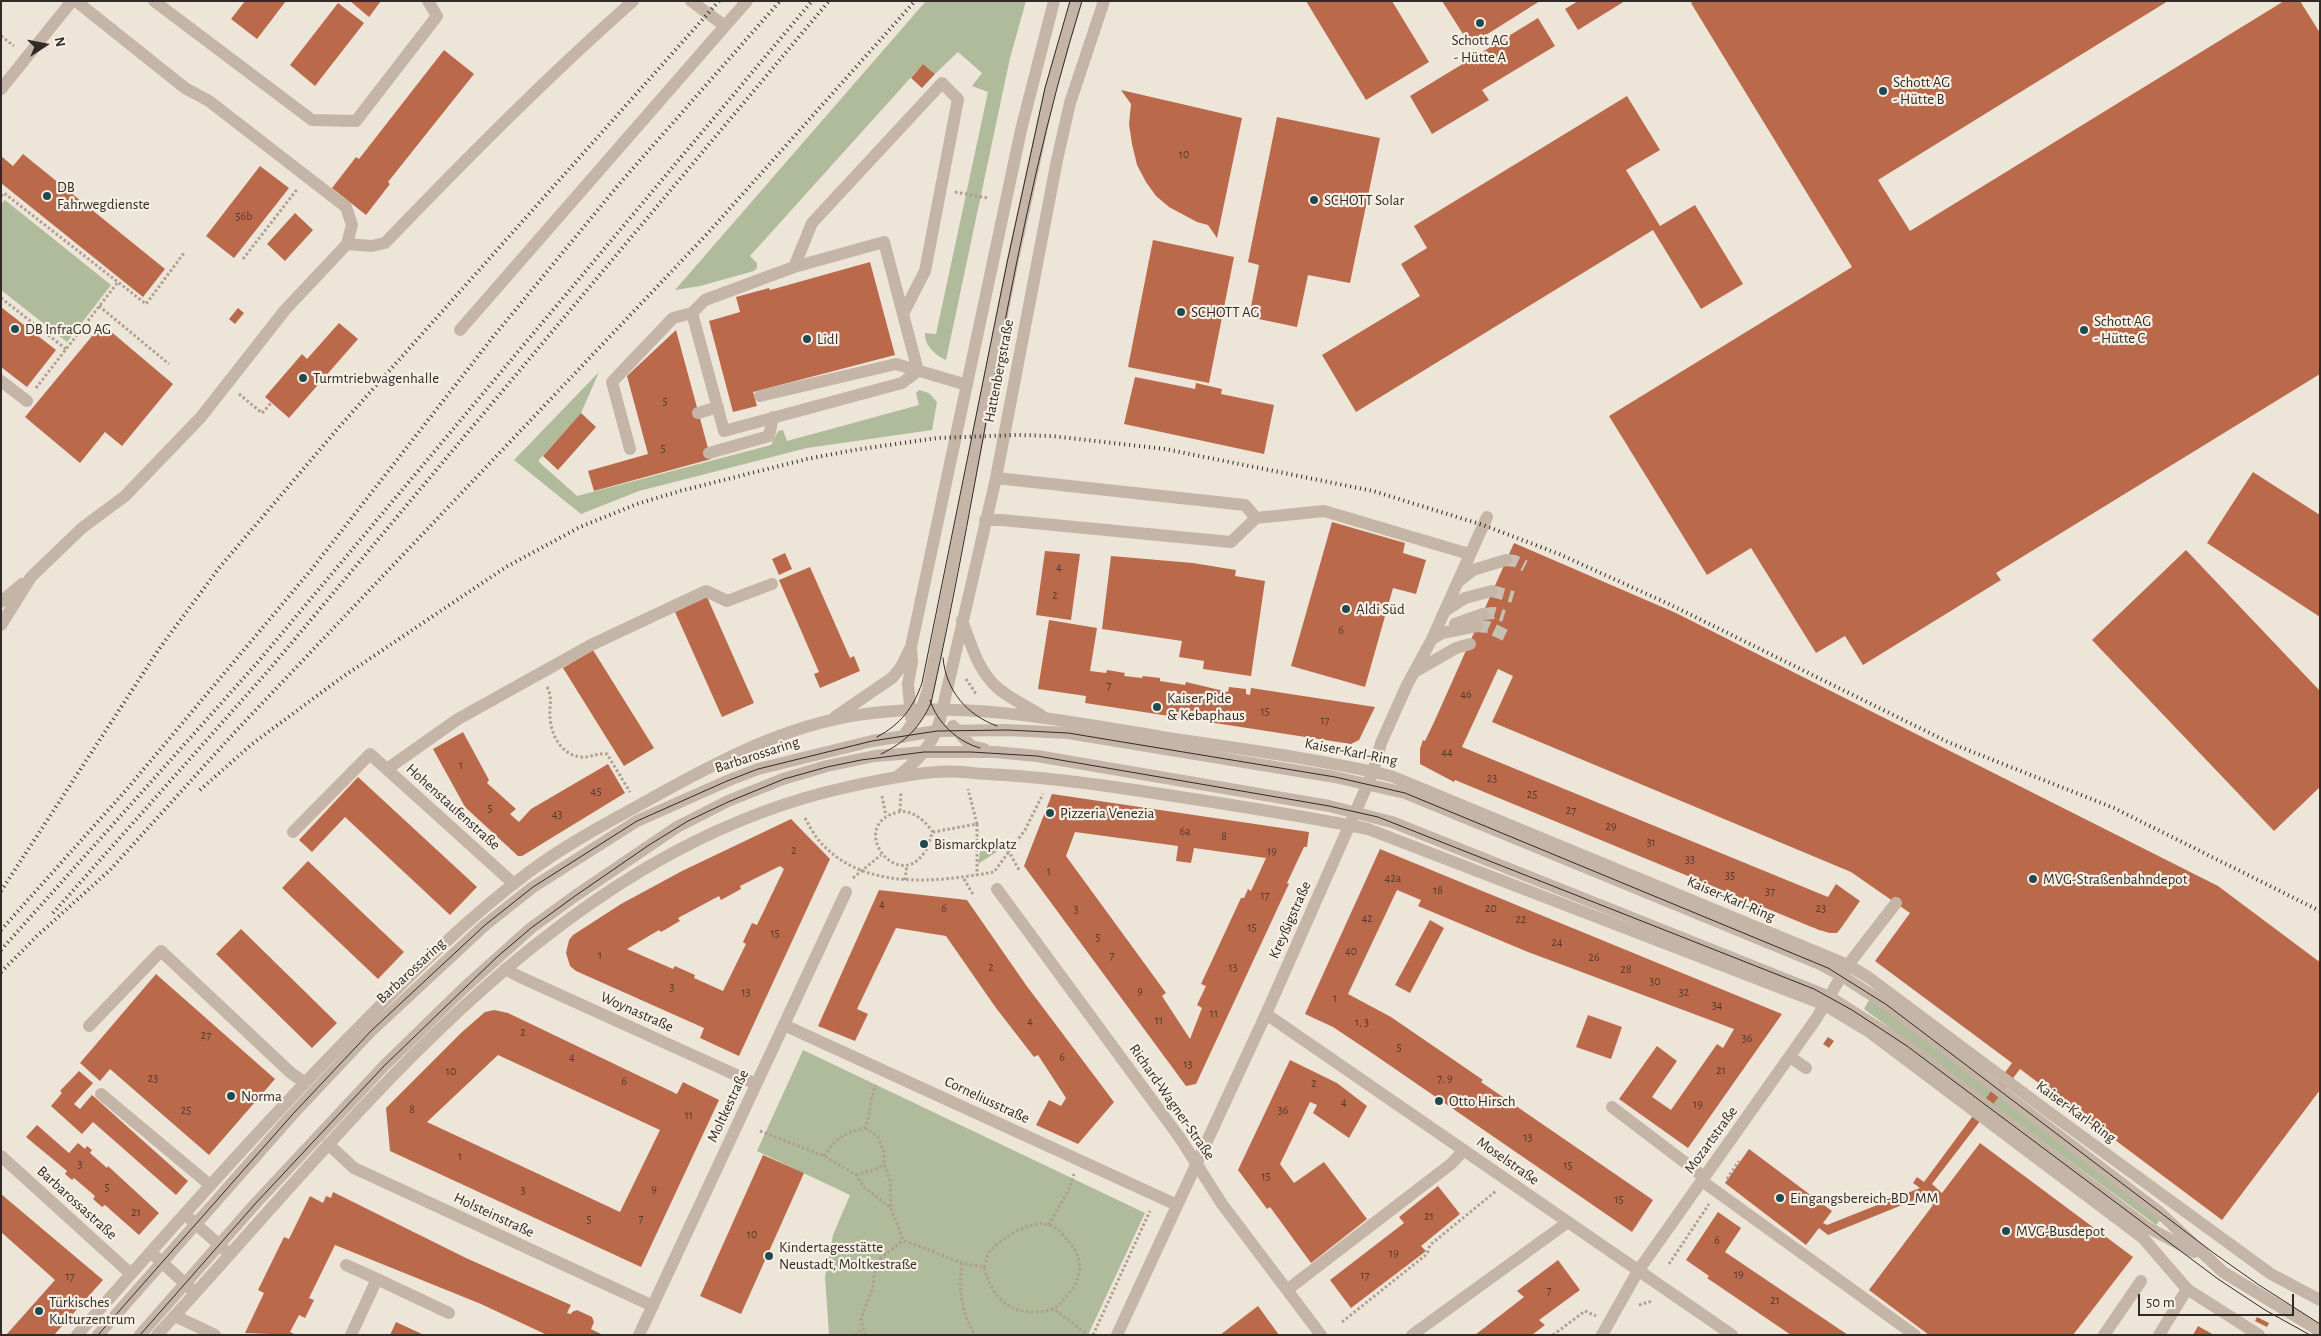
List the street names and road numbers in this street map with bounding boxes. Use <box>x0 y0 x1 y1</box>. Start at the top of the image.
street label: Hattenbergstraße <box>980 318 1018 424</box>
street label: Barbarossaring <box>712 733 802 777</box>
street label: Kaiser-Karl-Ring <box>1303 734 1399 770</box>
street label: Hohenstaufenstraße <box>402 760 504 854</box>
street label: Kaiser-Karl-Ring <box>1684 872 1778 926</box>
street label: Kreyßigstraße <box>1265 879 1315 961</box>
street label: Barbarossaring <box>373 934 449 1008</box>
street label: Woynastraße <box>598 988 676 1036</box>
street label: Richard-Wagner-Straße <box>1125 1041 1219 1163</box>
street label: Moltkestraße <box>703 1067 753 1145</box>
street label: Corneliusstraße <box>942 1072 1032 1128</box>
street label: Kaiser-Karl-Ring <box>2033 1077 2119 1147</box>
street label: Mozartstraße <box>1681 1103 1741 1177</box>
street label: Moselstraße <box>1473 1133 1543 1189</box>
street label: Barbarossastraße <box>33 1162 121 1244</box>
street label: Holsteinstraße <box>451 1189 537 1241</box>

